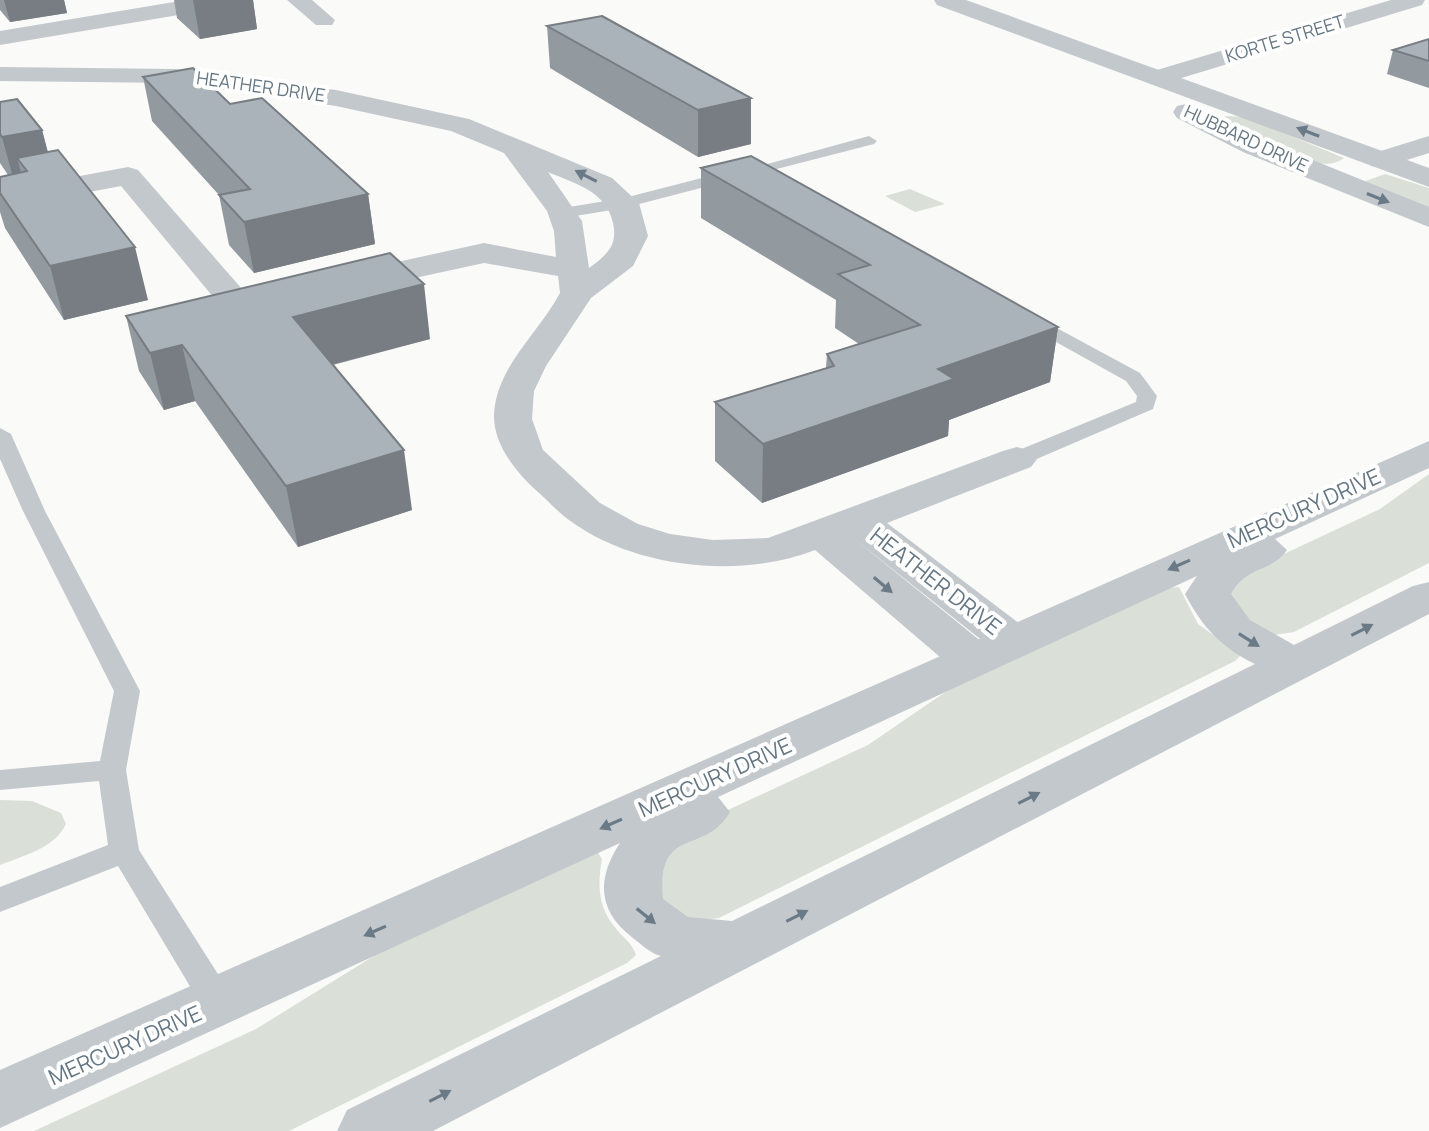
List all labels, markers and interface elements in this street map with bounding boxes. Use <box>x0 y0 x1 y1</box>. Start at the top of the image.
street label: KORTE STREET <box>1222 8 1348 68</box>
street label: HEATHER DRIVE <box>195 65 327 107</box>
street label: HUBBARD DRIVE <box>1181 99 1312 177</box>
one-way arrow <box>1296 125 1320 138</box>
one-way arrow <box>575 170 598 183</box>
one-way arrow <box>1366 191 1390 204</box>
street label: MERCURY DRIVE <box>1223 461 1385 555</box>
street label: HEATHER DRIVE <box>864 520 1008 642</box>
one-way arrow <box>1167 558 1191 571</box>
one-way arrow <box>873 576 893 593</box>
one-way arrow <box>1351 623 1374 637</box>
one-way arrow <box>1238 633 1260 647</box>
street label: MERCURY DRIVE <box>634 730 796 824</box>
one-way arrow <box>1018 792 1041 805</box>
one-way arrow <box>600 817 623 831</box>
one-way arrow <box>636 908 656 924</box>
one-way arrow <box>785 909 808 922</box>
one-way arrow <box>363 924 386 938</box>
street label: MERCURY DRIVE <box>44 998 206 1092</box>
one-way arrow <box>428 1089 451 1103</box>

